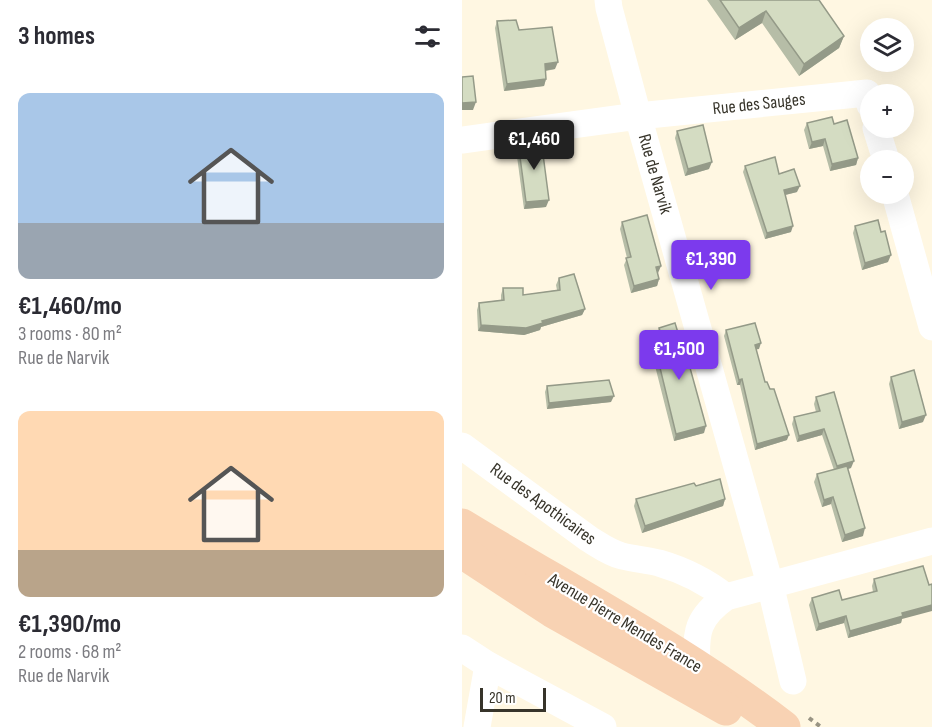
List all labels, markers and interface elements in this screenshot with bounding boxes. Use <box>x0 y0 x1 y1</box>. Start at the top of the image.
map controls <box>860 18 914 204</box>
button: layers <box>860 18 914 72</box>
icon: filters <box>411 20 444 53</box>
text: 3 homes <box>18 21 95 52</box>
button: + <box>860 84 914 138</box>
street label: Rue des Sauges <box>712 89 806 119</box>
pin: €1,460 <box>485 120 583 171</box>
text: €1,460 <box>508 127 560 151</box>
icon: home <box>177 132 285 240</box>
street label: Rue de Narvik <box>634 132 676 216</box>
button: − <box>860 150 914 204</box>
pin: €1,390 <box>662 240 760 291</box>
text: €1,390 <box>685 247 737 271</box>
text: €1,460/mo <box>18 291 122 322</box>
text: 3 rooms · 80 m² <box>18 322 122 346</box>
pin: €1,500 <box>630 330 728 381</box>
text: €1,500 <box>653 337 705 361</box>
text: Rue de Narvik <box>18 346 109 370</box>
icon: home <box>177 450 285 558</box>
street label: Rue des Apothicaires <box>486 459 600 549</box>
street label: Avenue Pierre Mendes France <box>543 568 706 677</box>
text: €1,390/mo <box>18 609 121 640</box>
text: 2 rooms · 68 m² <box>18 640 122 664</box>
text: Rue de Narvik <box>18 664 109 688</box>
scale bar <box>480 685 546 712</box>
text: 20 m <box>489 689 516 708</box>

